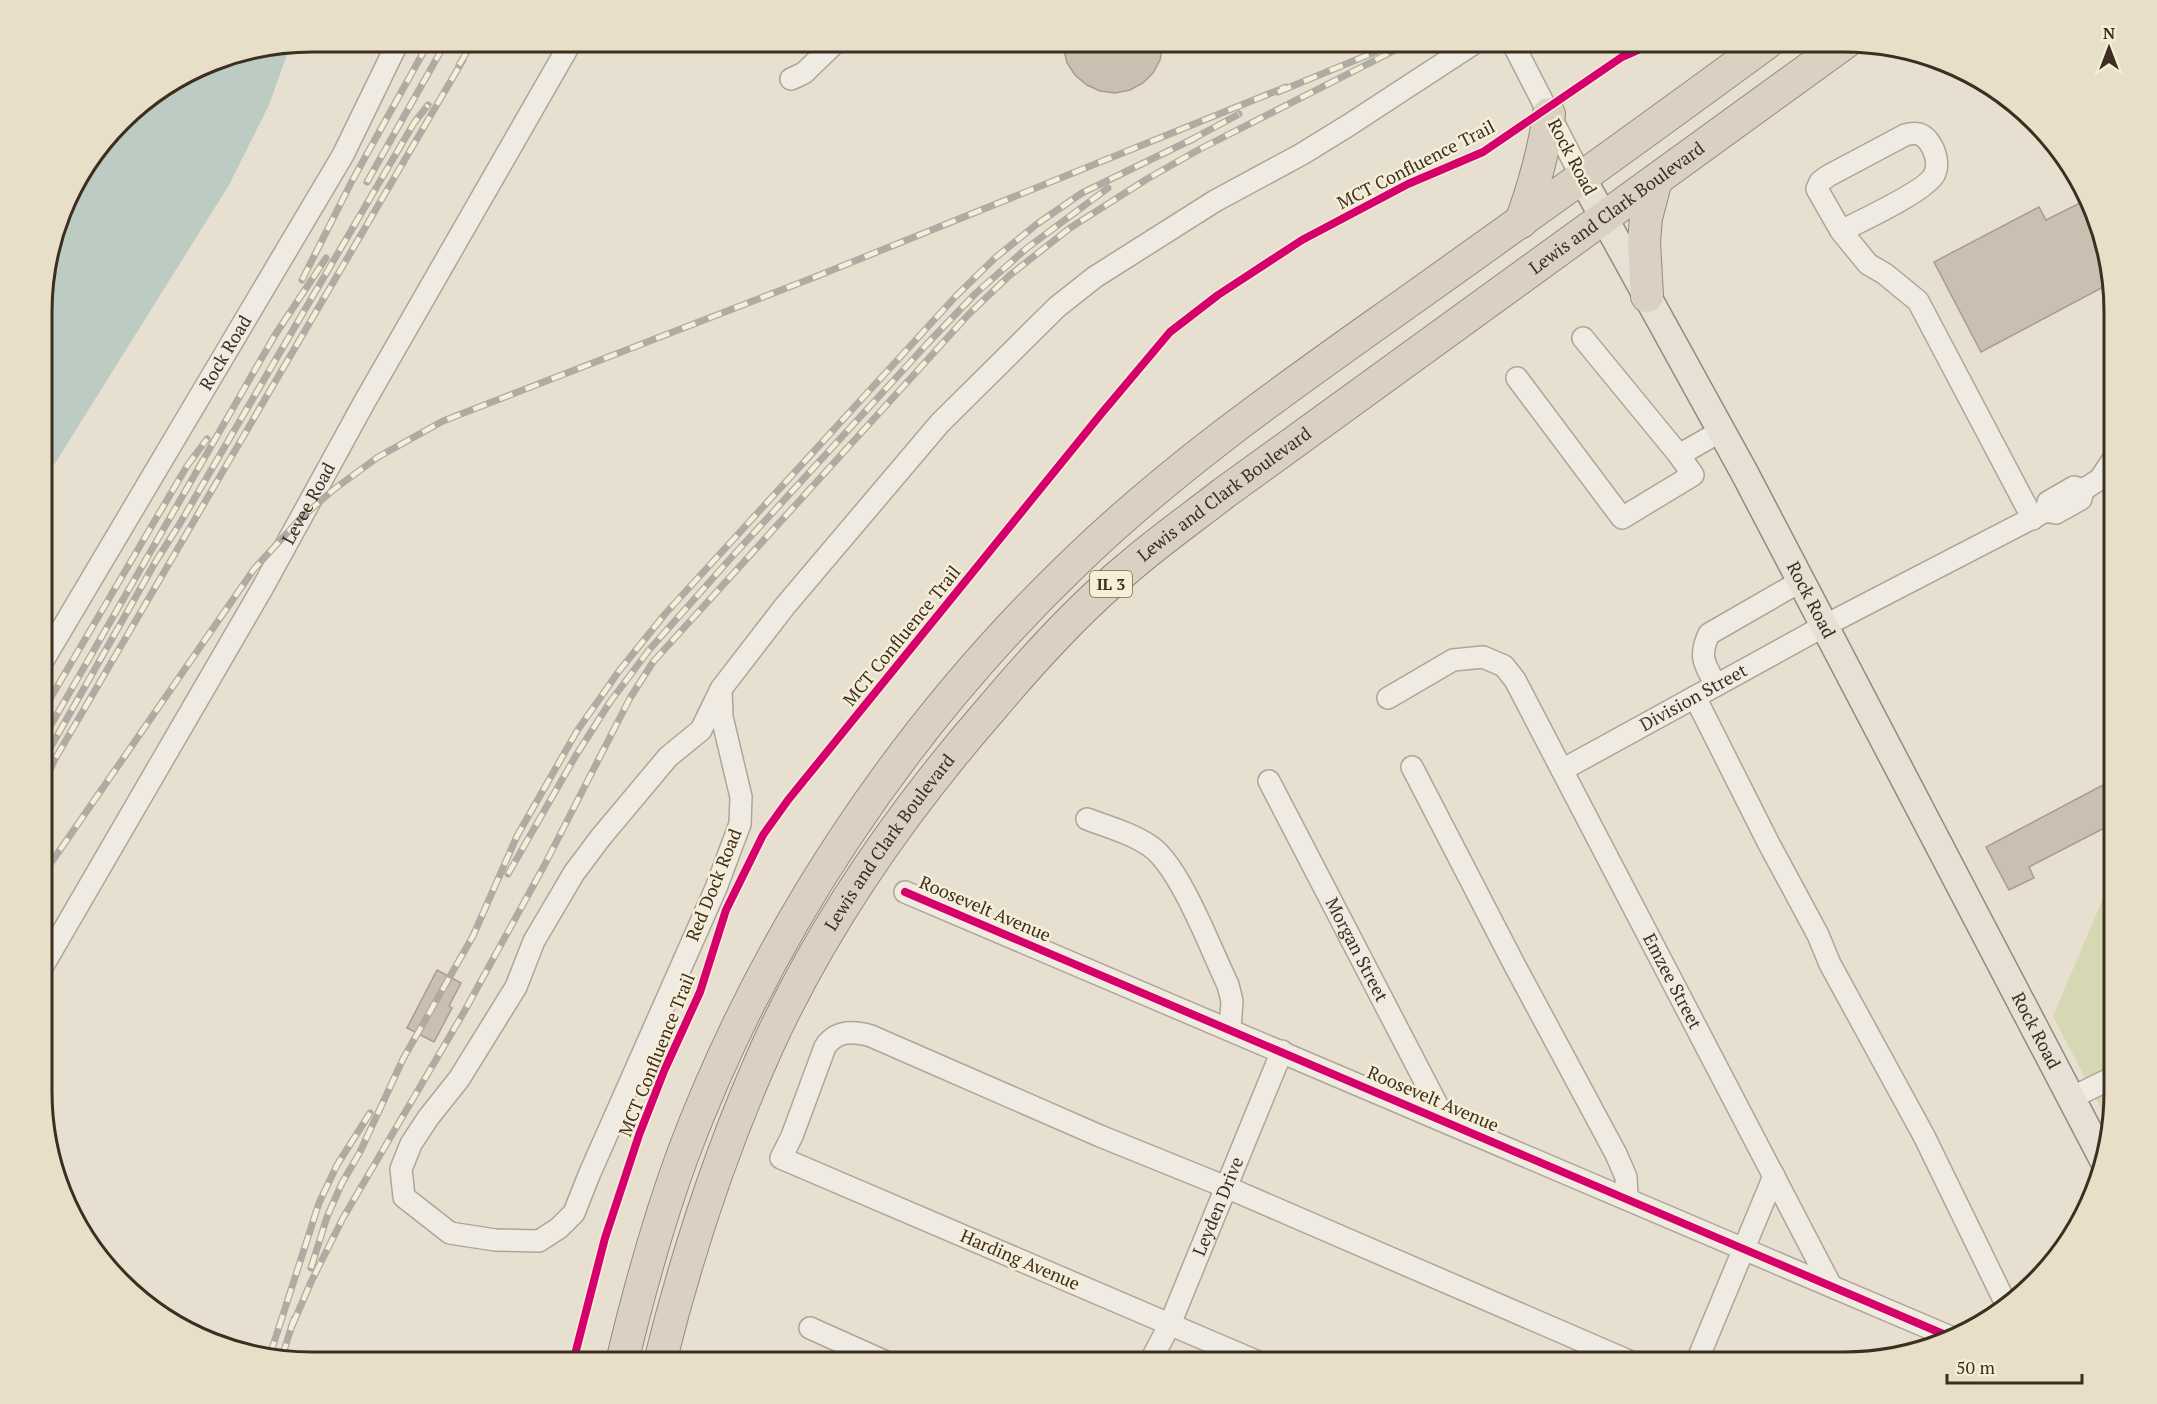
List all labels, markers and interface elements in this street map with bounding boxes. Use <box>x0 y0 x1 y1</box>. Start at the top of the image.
north arrow <box>2079 18 2139 78</box>
text: N <box>2103 22 2115 44</box>
street label: MCT Confluence Trail <box>1333 114 1499 214</box>
street label: Rock Road <box>1543 114 1603 199</box>
street label: Lewis and Clark Boulevard <box>1524 136 1709 279</box>
street label: Rock Road <box>193 310 256 394</box>
street label: Lewis and Clark Boulevard <box>1132 421 1315 566</box>
street label: Levee Road <box>276 458 340 548</box>
street label: Rock Road <box>1782 557 1842 642</box>
street label: MCT Confluence Trail <box>837 560 965 711</box>
road number: IL 3 <box>1090 571 1132 597</box>
street label: Division Street <box>1635 658 1751 736</box>
street label: Lewis and Clark Boulevard <box>818 749 959 935</box>
street label: Red Dock Road <box>680 825 747 944</box>
street label: Roosevelt Avenue <box>916 870 1055 947</box>
street label: Morgan Street <box>1320 893 1395 1006</box>
street label: Emzee Street <box>1638 929 1708 1033</box>
street label: MCT Confluence Trail <box>612 969 700 1140</box>
street label: Rock Road <box>2007 988 2067 1073</box>
street label: Roosevelt Avenue <box>1364 1060 1503 1137</box>
street label: Leyden Drive <box>1186 1153 1248 1259</box>
street label: Harding Avenue <box>957 1223 1084 1295</box>
scale bar <box>1947 1347 2082 1385</box>
text: 50 m <box>1956 1355 1996 1379</box>

